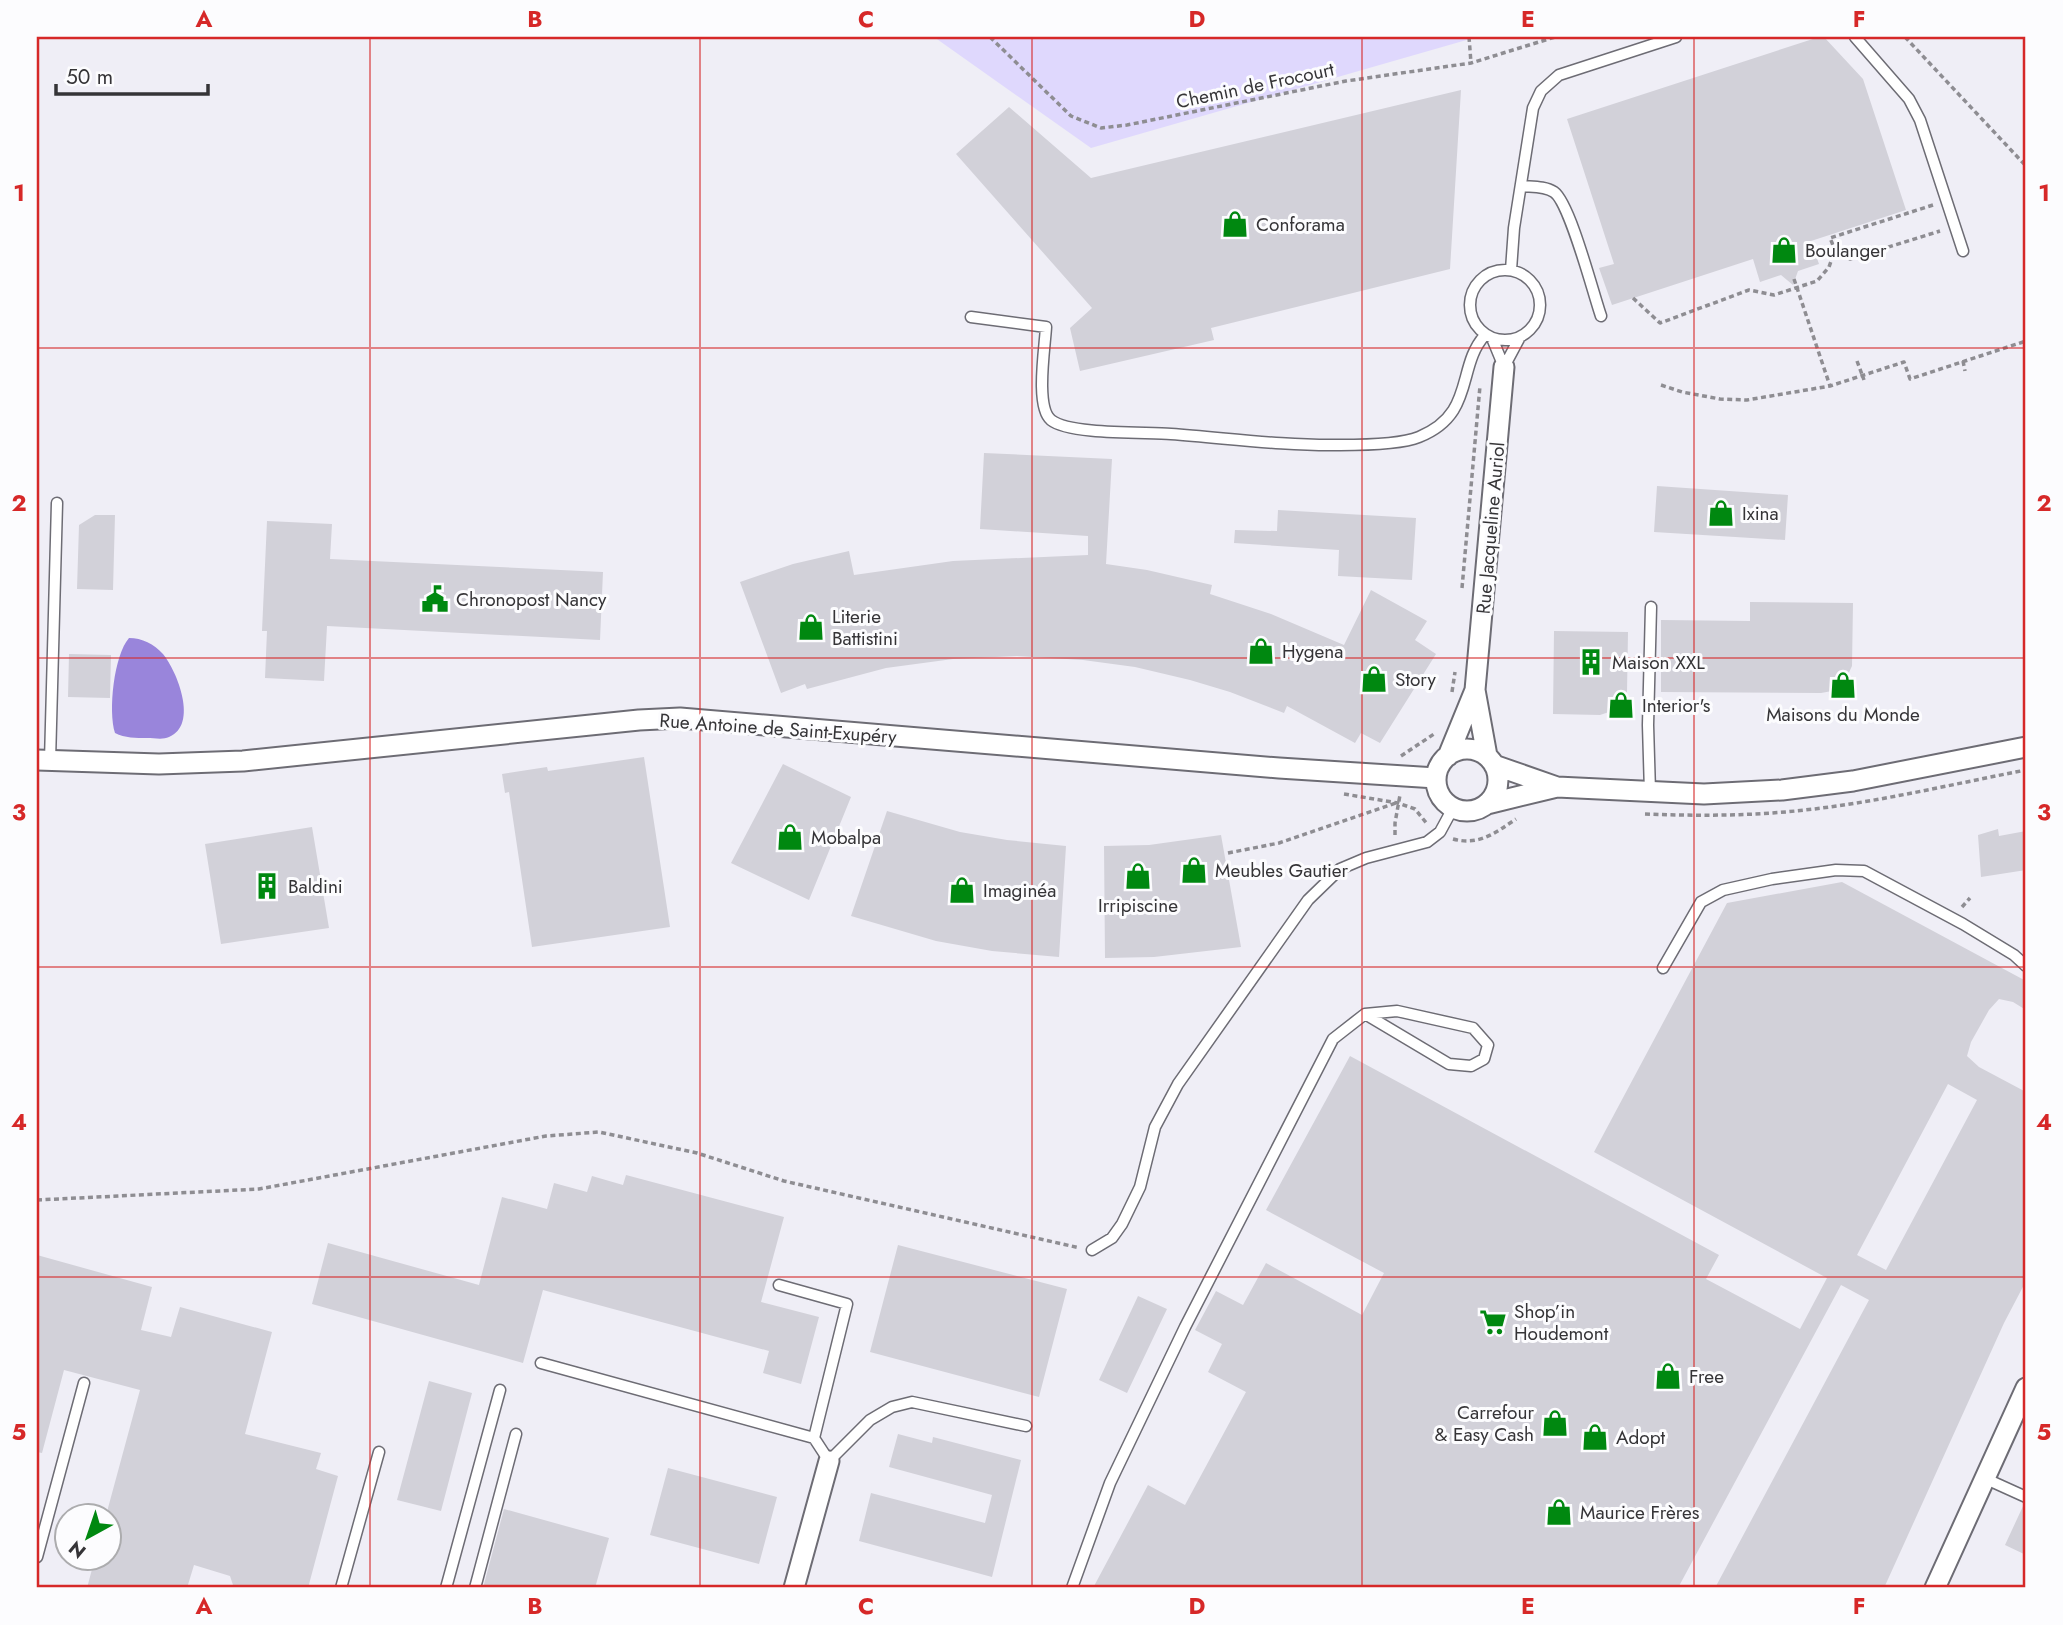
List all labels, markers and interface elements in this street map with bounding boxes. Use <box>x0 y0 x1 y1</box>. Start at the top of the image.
text: A <box>195 2 213 36</box>
text: B <box>527 2 543 36</box>
text: C <box>858 2 874 36</box>
text: D <box>1189 2 1206 36</box>
text: E <box>1521 2 1535 36</box>
text: F <box>1853 2 1865 36</box>
scale bar <box>56 52 208 96</box>
street label: Chemin de Frocourt <box>1174 55 1337 115</box>
text: 50 m <box>66 62 113 92</box>
text: 1 <box>13 176 25 210</box>
text: 1 <box>2038 176 2050 210</box>
shop icon: Conforama <box>1220 209 1250 239</box>
place label: Conforama <box>1256 211 1345 238</box>
shop icon: Boulanger <box>1769 235 1799 265</box>
place label: Boulanger <box>1805 237 1887 264</box>
street label: Rue Jacqueline Auriol <box>1470 441 1511 615</box>
text: 2 <box>11 486 27 520</box>
text: 2 <box>2036 486 2052 520</box>
shop icon: Ixina <box>1706 498 1736 528</box>
place label: Ixina <box>1742 500 1779 527</box>
public building icon: Chronopost Nancy <box>420 584 450 614</box>
place label: Chronopost Nancy <box>456 586 607 613</box>
place label: Literie Battistini <box>832 603 898 652</box>
shop icon: Literie Battistini <box>796 612 826 642</box>
shop icon: Hygena <box>1246 636 1276 666</box>
place label: Hygena <box>1282 638 1343 665</box>
building icon: Maison XXL <box>1576 647 1606 677</box>
place label: Maison XXL <box>1612 649 1705 676</box>
shop icon: Story <box>1359 664 1389 694</box>
place label: Story <box>1395 666 1436 693</box>
shop icon: Maisons du Monde <box>1828 670 1858 700</box>
shop icon: Interior's <box>1606 690 1636 720</box>
place label: Interior's <box>1642 692 1711 719</box>
place label: Maisons du Monde <box>1766 701 1920 728</box>
street label: Rue Antoine de Saint-Exupéry <box>659 707 898 750</box>
text: 3 <box>12 795 26 829</box>
text: 3 <box>2037 795 2051 829</box>
shop icon: Mobalpa <box>775 822 805 852</box>
place label: Mobalpa <box>811 824 881 851</box>
shop icon: Meubles Gautier <box>1179 855 1209 885</box>
place label: Meubles Gautier <box>1215 857 1349 884</box>
shop icon: Irripiscine <box>1123 861 1153 891</box>
building icon: Baldini <box>252 871 282 901</box>
place label: Baldini <box>288 873 343 900</box>
shop icon: Imaginéa <box>947 875 977 905</box>
place label: Imaginéa <box>983 877 1056 904</box>
place label: Irripiscine <box>1098 892 1178 919</box>
text: 4 <box>11 1105 27 1139</box>
text: 4 <box>2036 1105 2052 1139</box>
place label: Shop’in Houdemont <box>1514 1298 1609 1347</box>
supermarket icon: Shop’in Houdemont <box>1478 1307 1508 1337</box>
shop icon: Free <box>1653 1361 1683 1391</box>
place label: Free <box>1689 1363 1724 1390</box>
place label: Carrefour & Easy Cash <box>1434 1399 1534 1448</box>
shop icon: Carrefour & Easy Cash <box>1540 1408 1570 1438</box>
text: 5 <box>12 1415 26 1449</box>
text: 5 <box>2037 1415 2051 1449</box>
shop icon: Adopt <box>1580 1422 1610 1452</box>
place label: Adopt <box>1616 1424 1666 1451</box>
shop icon: Maurice Frères <box>1544 1497 1574 1527</box>
place label: Maurice Frères <box>1580 1499 1700 1526</box>
north arrow <box>52 1502 122 1572</box>
text: N <box>63 1534 92 1565</box>
text: A <box>195 1589 213 1623</box>
text: B <box>527 1589 543 1623</box>
text: C <box>858 1589 874 1623</box>
text: D <box>1189 1589 1206 1623</box>
text: E <box>1521 1589 1535 1623</box>
text: F <box>1853 1589 1865 1623</box>

